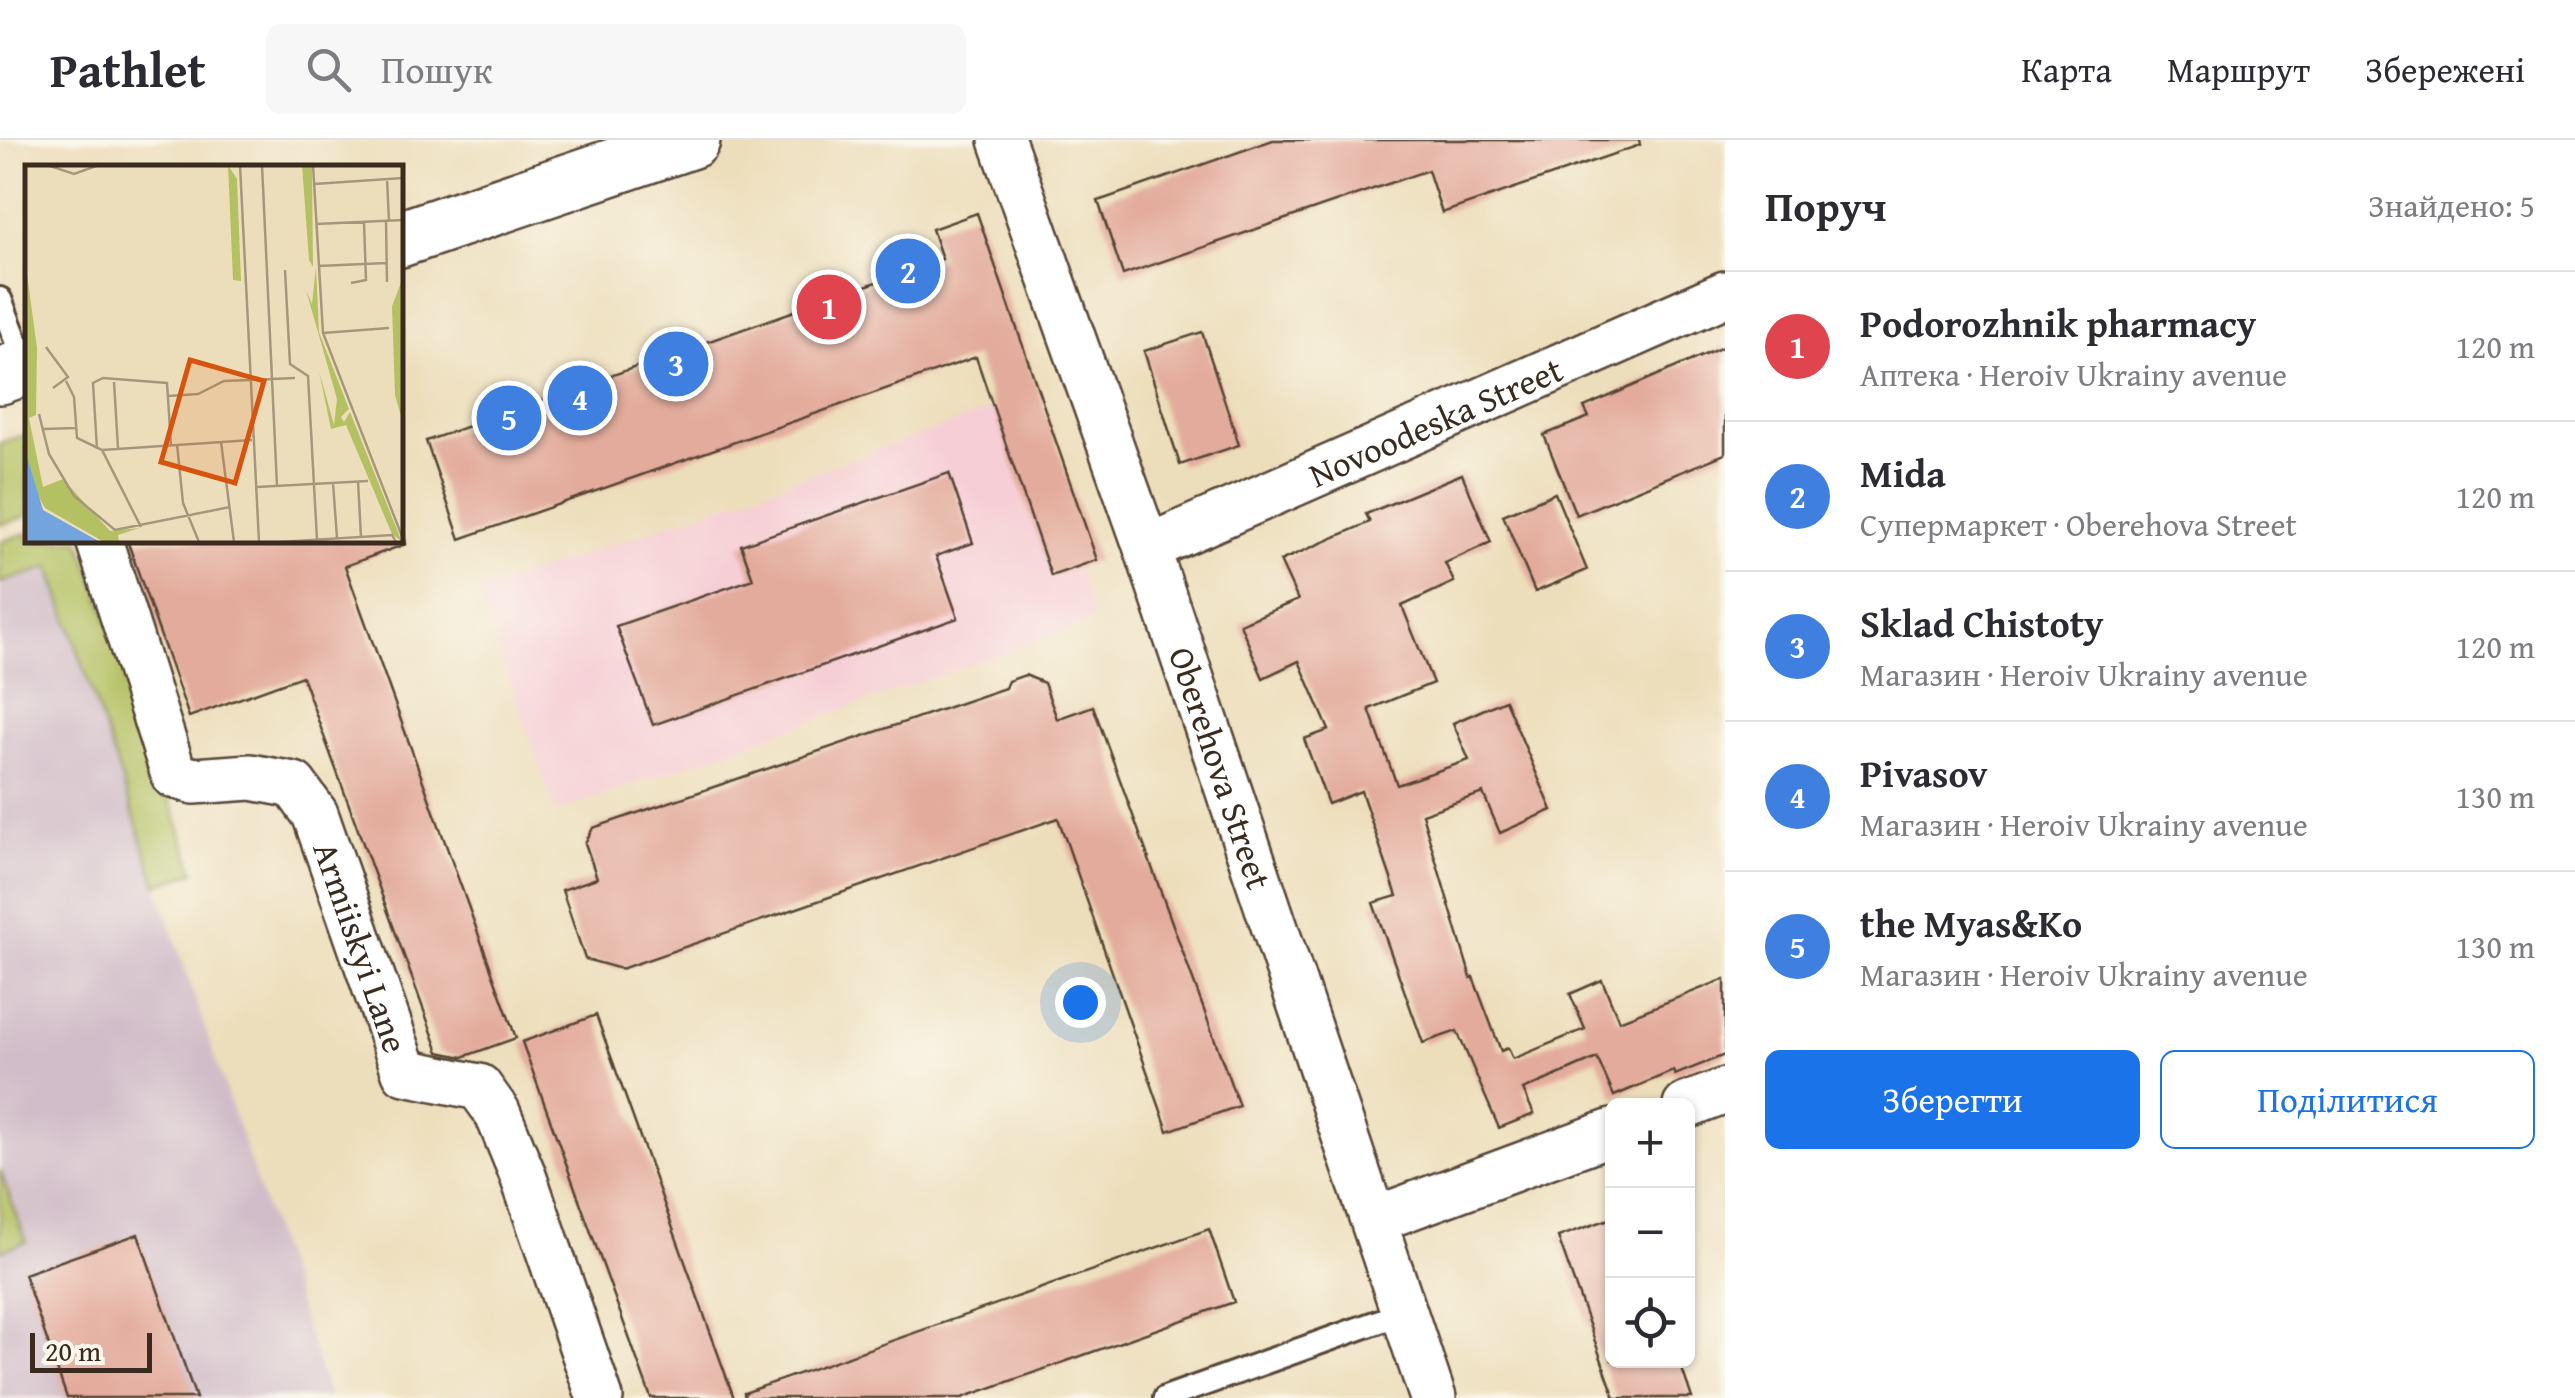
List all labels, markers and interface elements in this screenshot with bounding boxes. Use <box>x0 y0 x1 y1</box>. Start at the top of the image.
search box <box>266 24 966 114</box>
text: Pathlet <box>50 34 206 105</box>
text: Пошук <box>381 41 493 97</box>
icon: search <box>301 42 356 97</box>
text: Карта <box>2021 44 2112 95</box>
text: Маршрут <box>2167 44 2310 95</box>
text: Збережені <box>2365 44 2525 95</box>
inset map <box>25 165 402 542</box>
text: Поруч <box>1765 175 1886 236</box>
text: Знайдено: 5 <box>2368 182 2535 229</box>
pin: 2 <box>876 234 940 308</box>
pin: 1 <box>796 270 862 344</box>
text: Podorozhnik pharmacy <box>1860 295 2256 351</box>
text: 1 <box>1789 323 1806 370</box>
text: 120 m <box>2456 323 2535 370</box>
pin: 3 <box>644 326 708 402</box>
street label: Novoodeska Street <box>1301 343 1570 499</box>
text: Аптека · Heroiv Ukrainy avenue <box>1860 351 2287 398</box>
pin: 4 <box>548 360 612 436</box>
pin: 5 <box>476 380 542 456</box>
text: Mida <box>1860 445 1946 501</box>
text: 2 <box>1789 473 1806 520</box>
text: 120 m <box>2456 473 2535 520</box>
text: Супермаркет · Oberehova Street <box>1860 501 2297 548</box>
text: Sklad Chistoty <box>1860 595 2104 651</box>
text: 3 <box>1789 623 1806 670</box>
text: 120 m <box>2456 623 2535 670</box>
street label: Oberehova Street <box>1157 640 1285 896</box>
text: Магазин · Heroiv Ukrainy avenue <box>1860 651 2308 698</box>
text: Pivasov <box>1860 745 1987 801</box>
text: 4 <box>1789 773 1806 820</box>
text: 130 m <box>2456 773 2535 820</box>
text: Магазин · Heroiv Ukrainy avenue <box>1860 801 2308 848</box>
street label: Armiiskyi Lane <box>301 835 422 1059</box>
text: the Myas&Ko <box>1860 895 2082 951</box>
text: 5 <box>1789 923 1806 970</box>
text: 130 m <box>2456 923 2535 970</box>
text: Магазин · Heroiv Ukrainy avenue <box>1860 951 2308 998</box>
your location <box>1055 977 1106 1028</box>
button: Зберегти <box>1765 1050 2140 1149</box>
button: Поділитися <box>2160 1050 2535 1149</box>
map controls <box>1605 1098 1695 1368</box>
button: + <box>1605 1098 1695 1188</box>
button: − <box>1605 1188 1695 1278</box>
button: locate <box>1605 1278 1695 1368</box>
scale bar <box>30 1328 152 1372</box>
text: 20 m <box>45 1330 101 1371</box>

